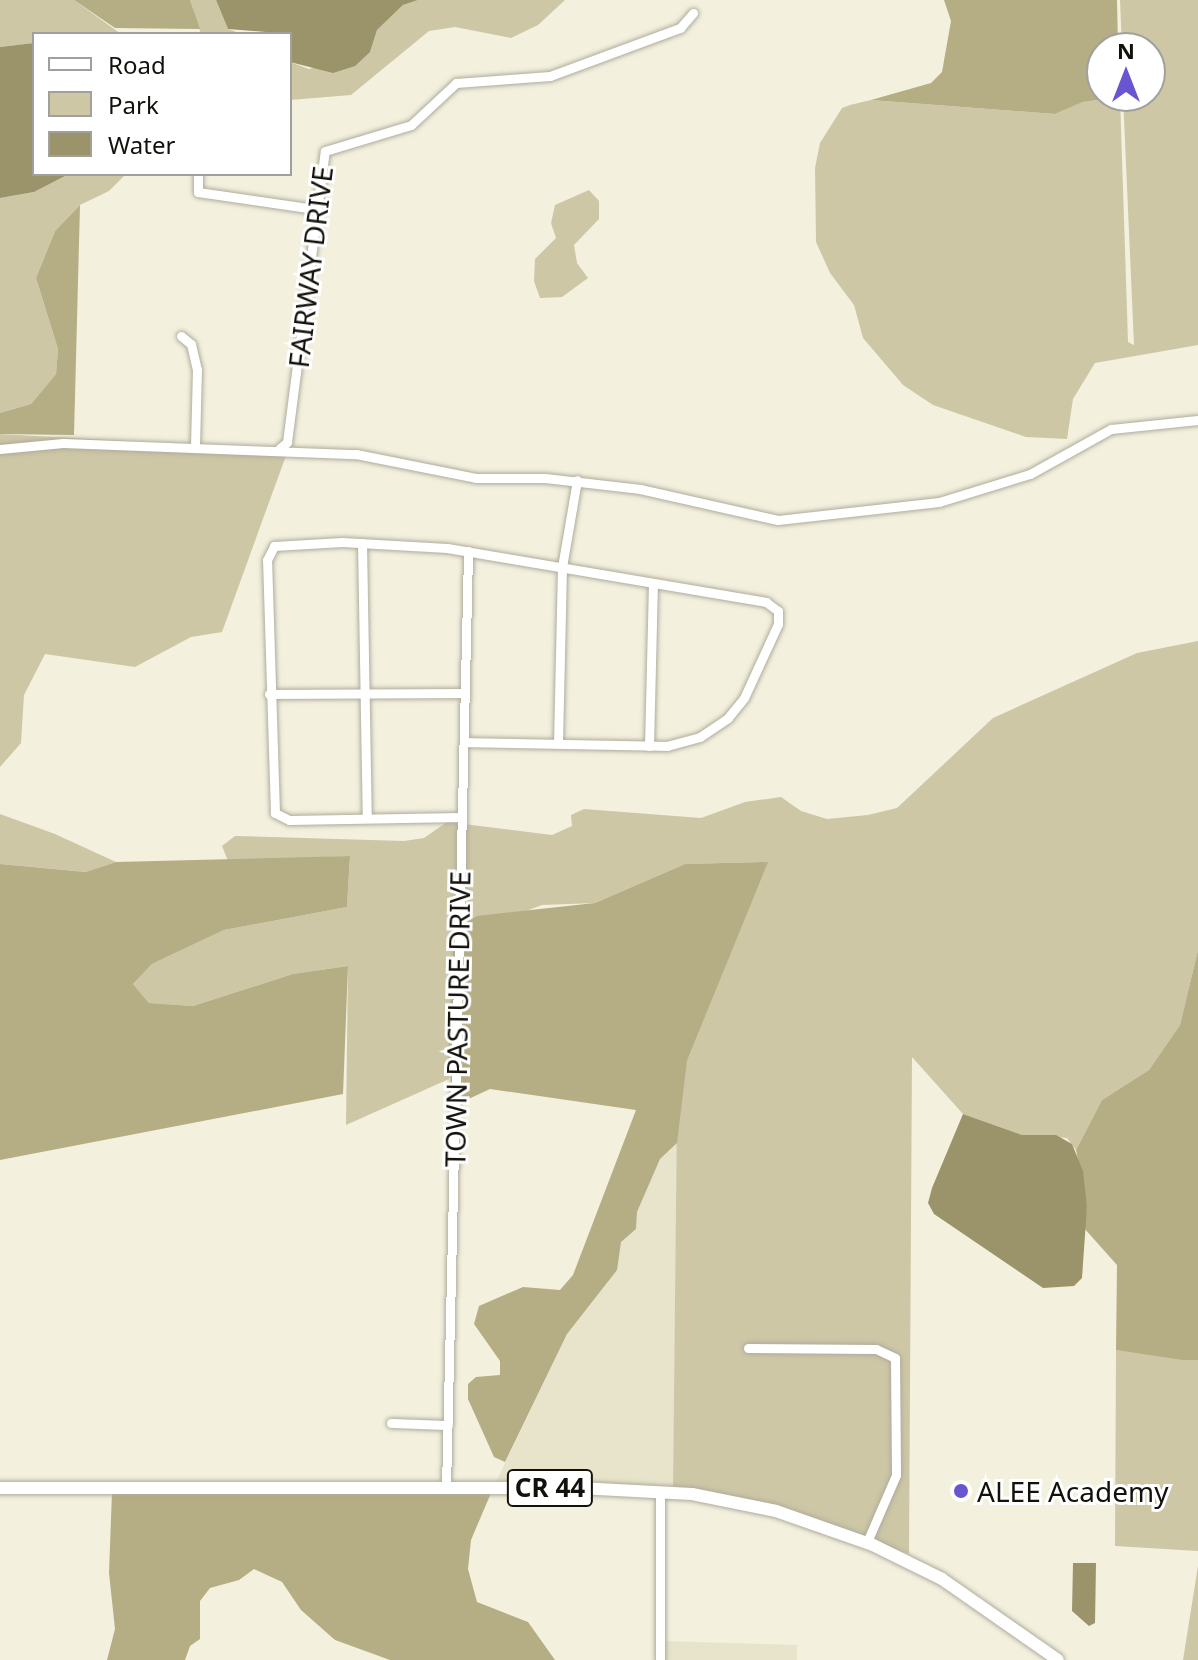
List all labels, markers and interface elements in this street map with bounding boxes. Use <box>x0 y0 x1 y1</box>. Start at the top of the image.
legend <box>32 32 292 176</box>
north arrow <box>1086 32 1166 112</box>
text: N <box>1117 35 1135 65</box>
text: Road <box>108 48 166 81</box>
text: Park <box>108 88 159 121</box>
text: Water <box>108 128 175 161</box>
street label: FAIRWAY DRIVE <box>281 164 339 370</box>
street label: TOWN PASTURE DRIVE <box>438 871 476 1167</box>
road number: CR 44 <box>506 1466 594 1510</box>
place label: ALEE Academy <box>977 1474 1168 1508</box>
marker: ALEE Academy <box>952 1482 970 1500</box>

